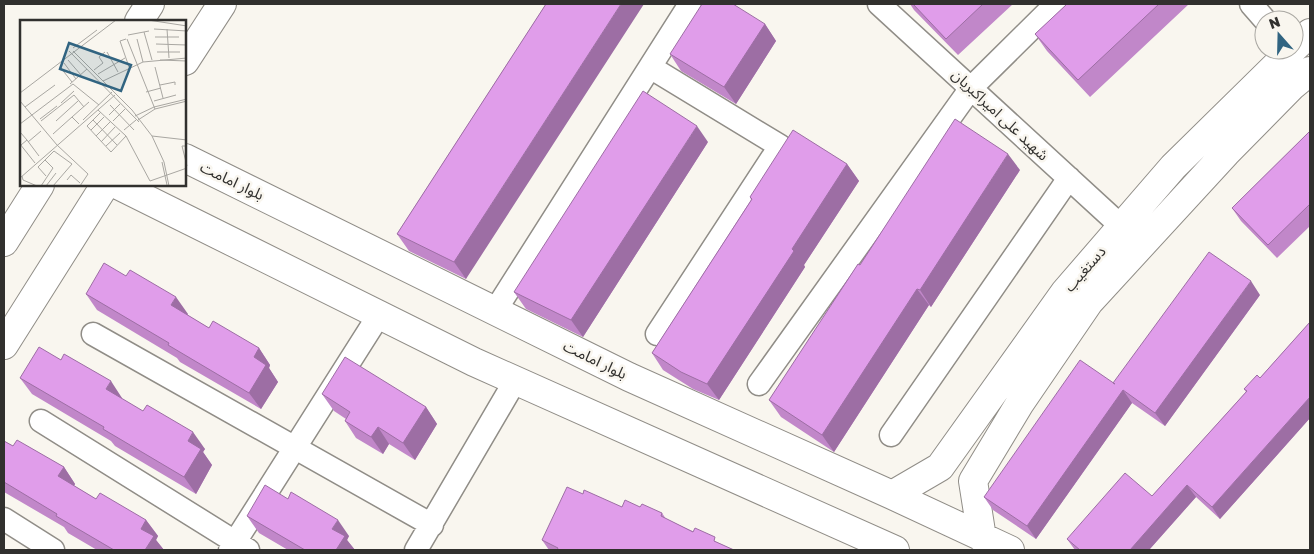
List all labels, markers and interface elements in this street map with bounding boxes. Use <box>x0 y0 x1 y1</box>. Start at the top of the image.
north arrow <box>1254 10 1304 60</box>
text: N <box>1266 13 1282 32</box>
inset map <box>20 20 186 186</box>
street label: شهید علی امیراکبریان <box>948 65 1053 165</box>
street label: بلوار امامت <box>197 157 267 204</box>
street label: دستغیب <box>1060 242 1109 295</box>
street label: بلوار امامت <box>560 336 630 383</box>

